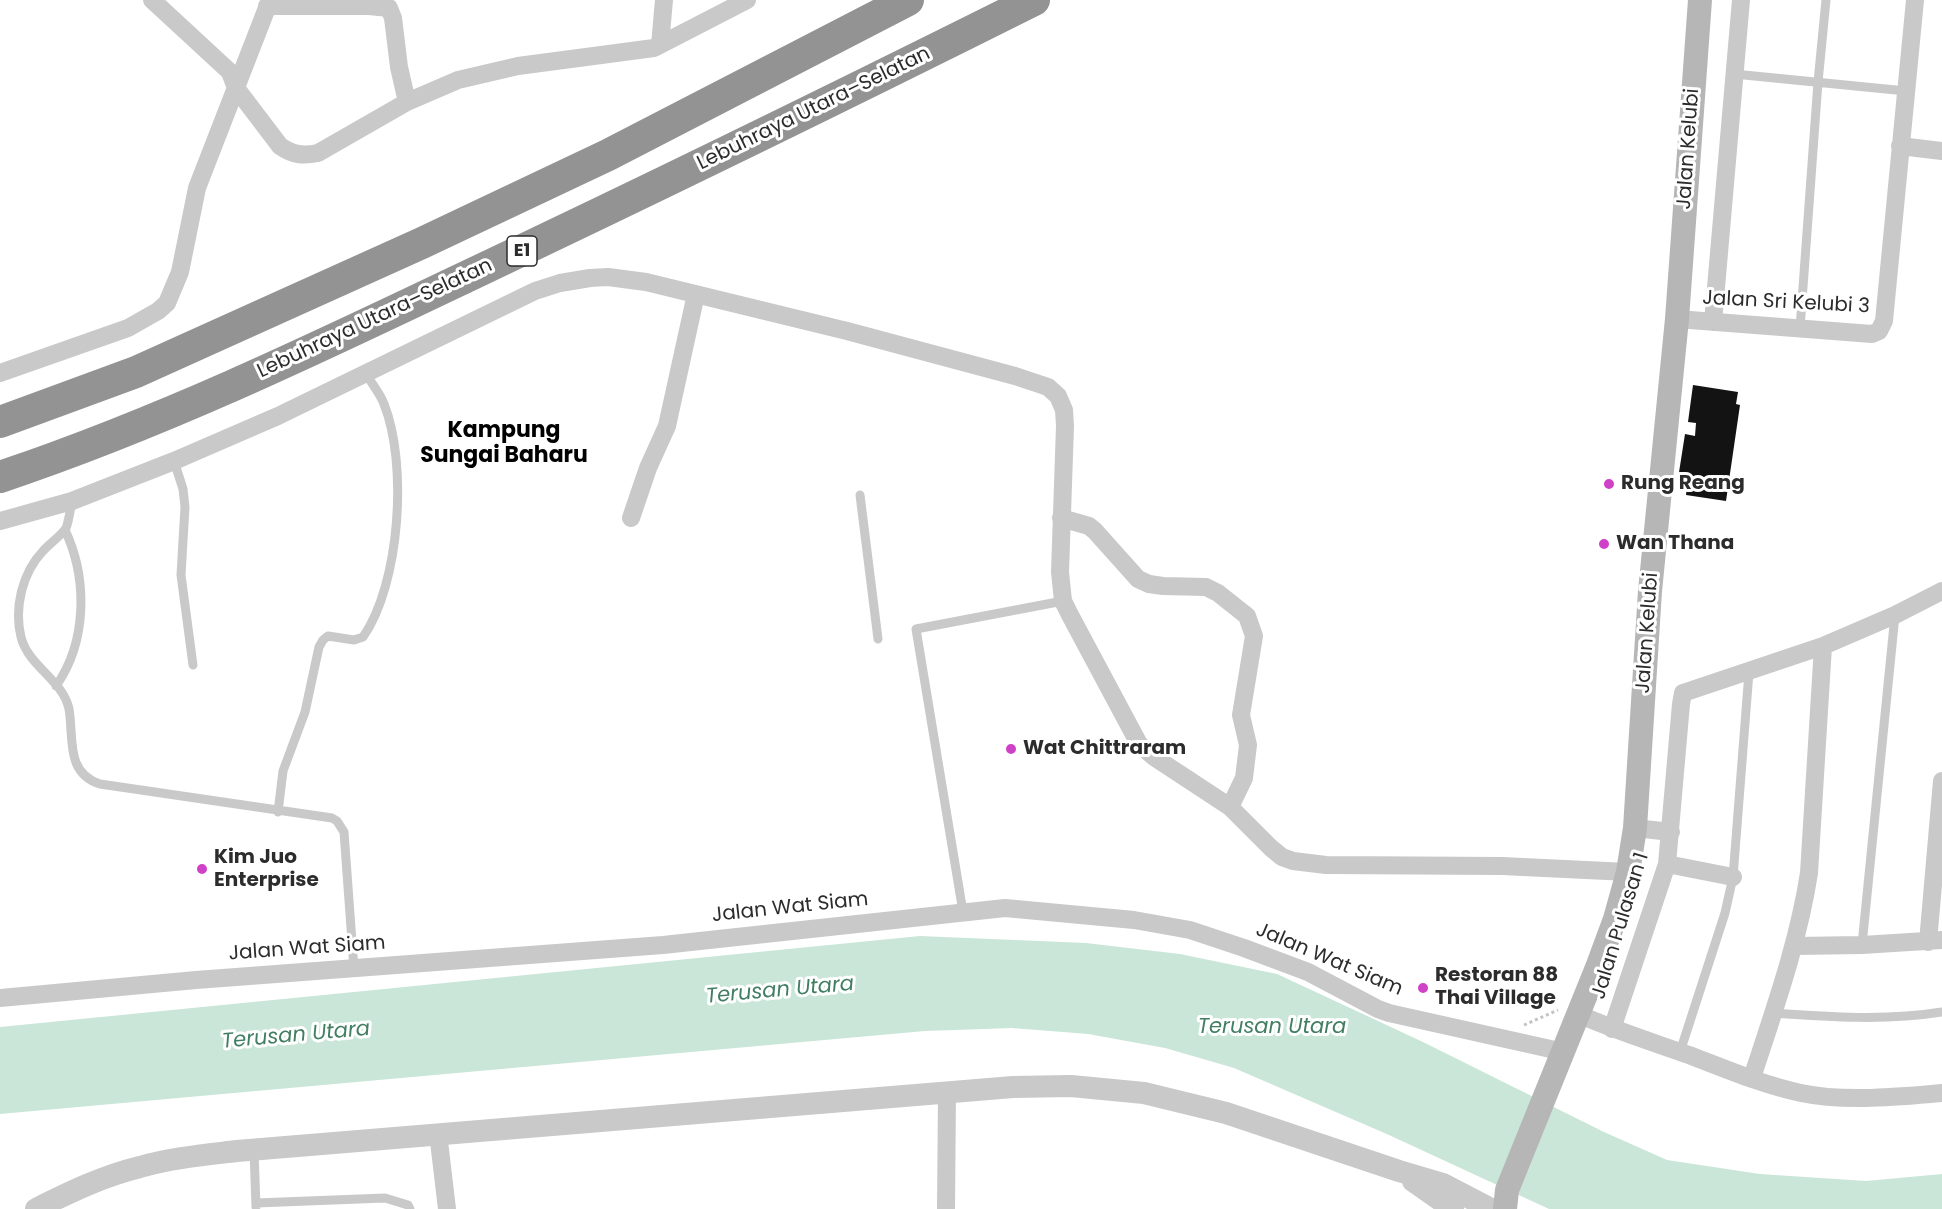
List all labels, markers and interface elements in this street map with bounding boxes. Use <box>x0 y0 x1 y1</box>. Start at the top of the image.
street label: Lebuhraya Utara–Selatan <box>694 42 934 176</box>
street label: Jalan Kelubi <box>1673 88 1705 210</box>
road number: E1 <box>507 236 537 266</box>
street label: Lebuhraya Utara–Selatan <box>254 254 496 384</box>
street label: Jalan Sri Kelubi 3 <box>1702 287 1870 319</box>
district label: Kampung Sungai Baharu <box>420 418 588 470</box>
place label: Rung Reang <box>1621 472 1745 496</box>
marker: Rung Reang <box>1602 477 1616 491</box>
place label: Wan Thana <box>1616 532 1734 556</box>
marker: Wan Thana <box>1597 537 1611 551</box>
street label: Jalan Kelubi <box>1632 572 1664 694</box>
place label: Wat Chittraram <box>1023 737 1186 761</box>
marker: Wat Chittraram <box>1004 742 1018 756</box>
place label: Kim Juo Enterprise <box>214 846 319 893</box>
street label: Jalan Pulasan 1 <box>1587 850 1655 1002</box>
marker: Kim Juo Enterprise <box>195 862 209 876</box>
street label: Jalan Wat Siam <box>711 888 869 928</box>
street label: Jalan Wat Siam <box>1252 918 1406 1002</box>
street label: Jalan Wat Siam <box>228 932 386 966</box>
place label: Restoran 88 Thai Village <box>1435 964 1558 1011</box>
water label: Terusan Utara <box>705 972 855 1010</box>
marker: Restoran 88 Thai Village <box>1416 981 1430 995</box>
water label: Terusan Utara <box>1198 1015 1346 1041</box>
water label: Terusan Utara <box>221 1017 371 1055</box>

